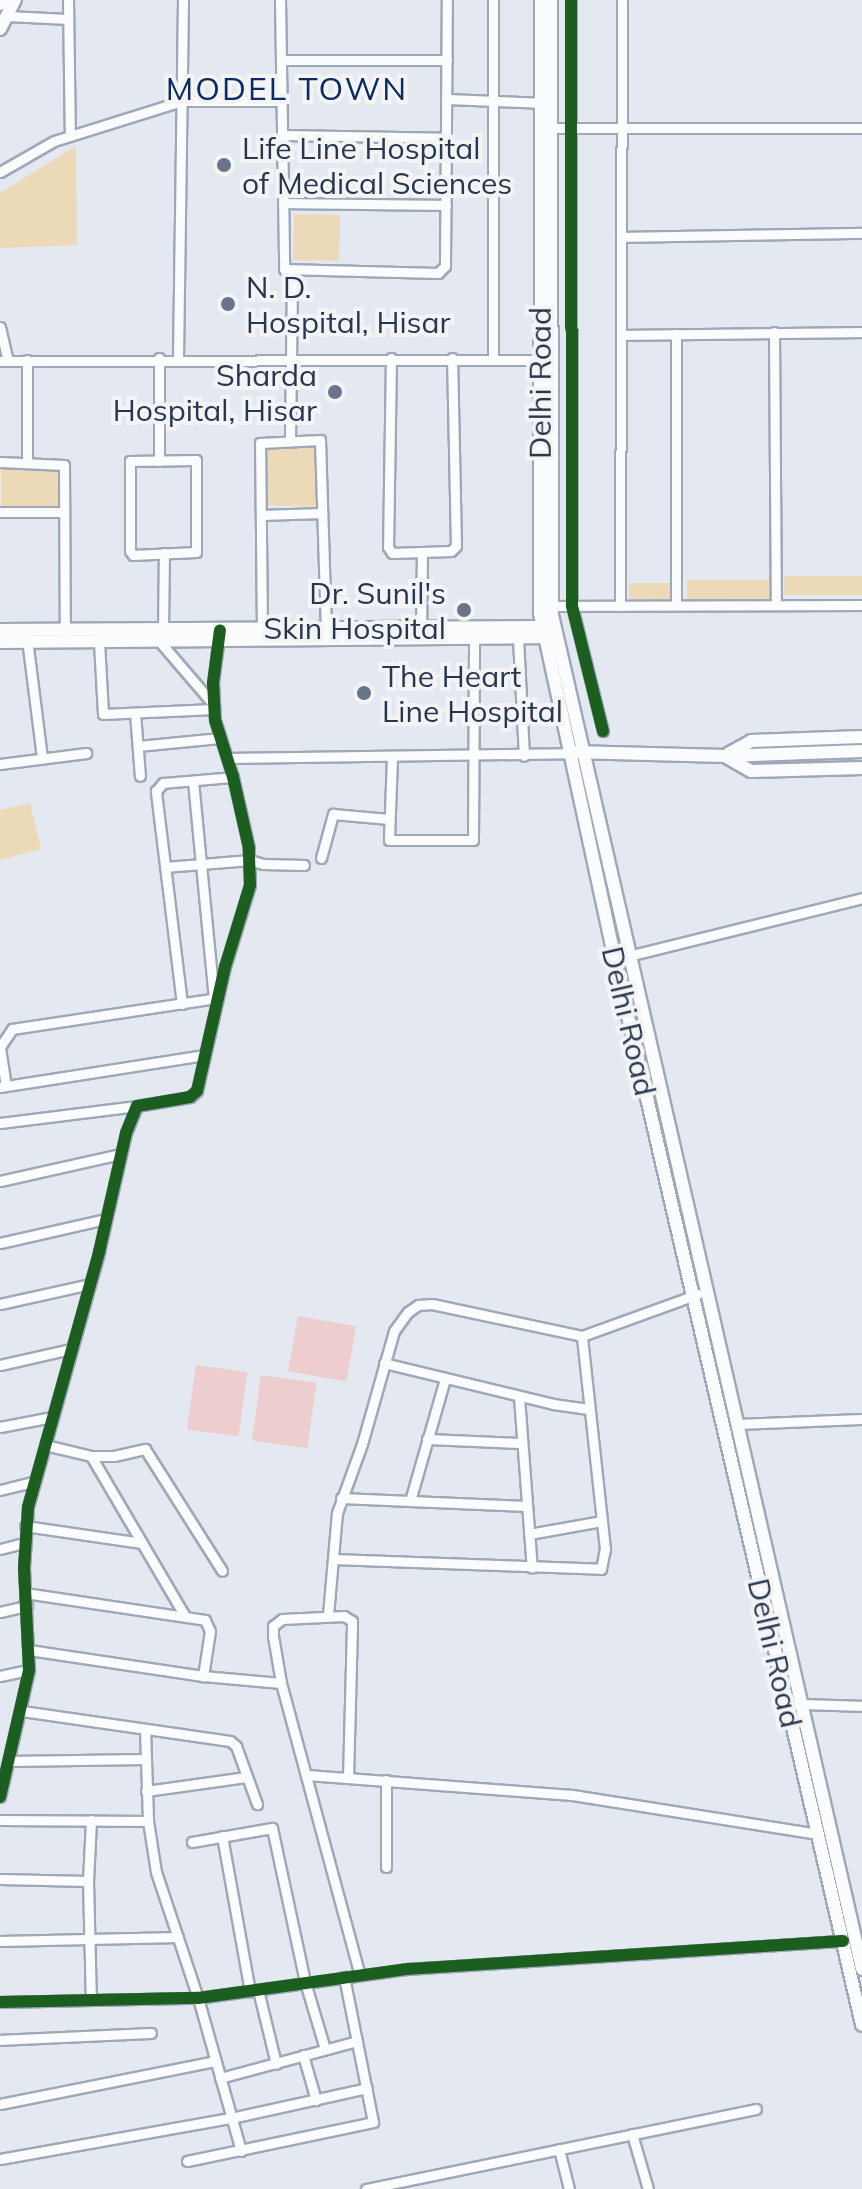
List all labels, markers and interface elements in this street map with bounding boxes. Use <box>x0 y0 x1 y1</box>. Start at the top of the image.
district label: MODEL TOWN <box>166 69 408 107</box>
place label: Life Line Hospital of Medical Sciences <box>242 130 512 200</box>
marker: Life Line Hospital of Medical Sciences <box>213 154 235 176</box>
place label: N. D. Hospital, Hisar <box>246 269 450 340</box>
marker: N. D. Hospital, Hisar <box>217 293 239 315</box>
street label: Delhi Road <box>522 307 558 459</box>
place label: Sharda Hospital, Hisar <box>113 357 317 428</box>
marker: Sharda Hospital, Hisar <box>324 381 346 403</box>
place label: Dr. Sunil's Skin Hospital <box>264 575 446 646</box>
marker: Dr. Sunil's Skin Hospital <box>453 599 475 621</box>
place label: The Heart Line Hospital <box>382 658 563 728</box>
marker: The Heart Line Hospital <box>353 682 375 704</box>
street label: Delhi Road <box>594 943 664 1099</box>
street label: Delhi Road <box>740 1575 810 1731</box>

